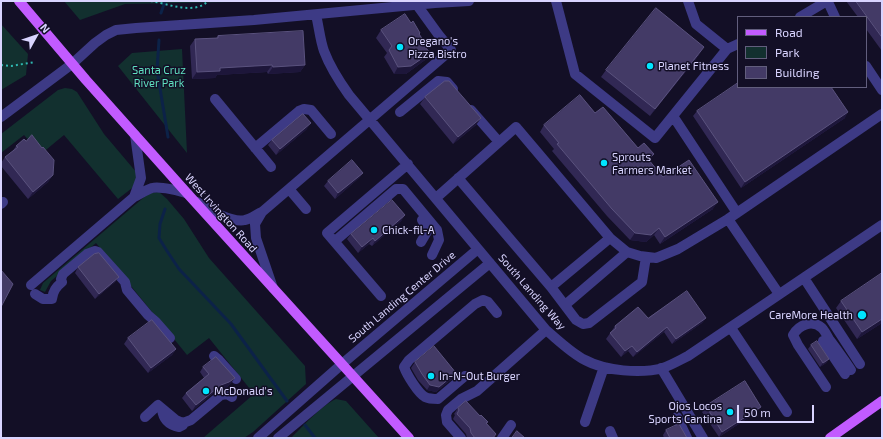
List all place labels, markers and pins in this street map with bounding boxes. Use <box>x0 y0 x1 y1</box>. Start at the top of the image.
place label: Oregano's Pizza Bistro <box>408 34 467 60</box>
marker: Oregano's Pizza Bistro <box>395 42 405 52</box>
place label: Planet Fitness <box>658 59 729 73</box>
marker: Planet Fitness <box>645 61 655 71</box>
place label: Sprouts Farmers Market <box>612 150 692 176</box>
marker: Sprouts Farmers Market <box>599 158 609 168</box>
place label: Chick-fil-A <box>382 223 434 237</box>
marker: Chick-fil-A <box>369 225 379 235</box>
place label: CareMore Health <box>769 308 853 322</box>
marker: CareMore Health <box>856 309 868 321</box>
place label: In-N-Out Burger <box>439 369 520 383</box>
marker: In-N-Out Burger <box>426 371 436 381</box>
place label: McDonald's <box>214 384 272 398</box>
marker: McDonald's <box>201 386 211 396</box>
place label: Ojos Locos Sports Cantina <box>649 399 722 425</box>
marker: Ojos Locos Sports Cantina <box>725 407 735 417</box>

